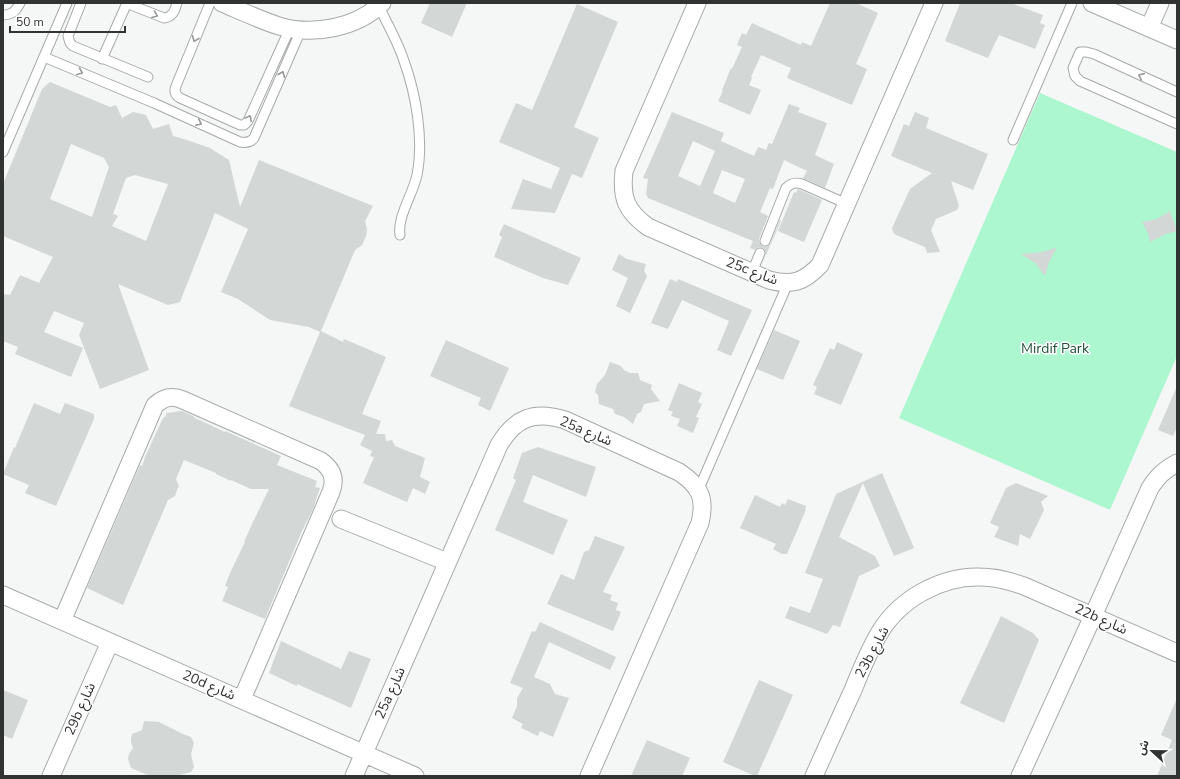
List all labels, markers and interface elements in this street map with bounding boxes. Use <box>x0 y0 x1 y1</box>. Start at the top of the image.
scale bar <box>10 8 125 34</box>
one-way arrow <box>152 10 159 18</box>
text: 50 m <box>16 14 44 30</box>
one-way arrow <box>192 35 200 43</box>
one-way arrow <box>75 67 83 75</box>
one-way arrow <box>277 71 285 79</box>
one-way arrow <box>1138 72 1145 80</box>
one-way arrow <box>244 115 252 122</box>
one-way arrow <box>196 119 203 127</box>
street label: 25c شارع <box>723 252 781 291</box>
park label: Mirdif Park <box>1021 339 1090 358</box>
street label: 25a شارع <box>557 411 615 451</box>
street label: 22b شارع <box>1071 599 1130 640</box>
street label: 23b شارع <box>850 623 894 682</box>
street label: 25a شارع <box>370 664 411 722</box>
street label: 20d شارع <box>179 665 238 706</box>
street label: 29b شارع <box>60 680 101 739</box>
north arrow <box>1132 731 1172 771</box>
text: ش <box>1133 738 1153 757</box>

